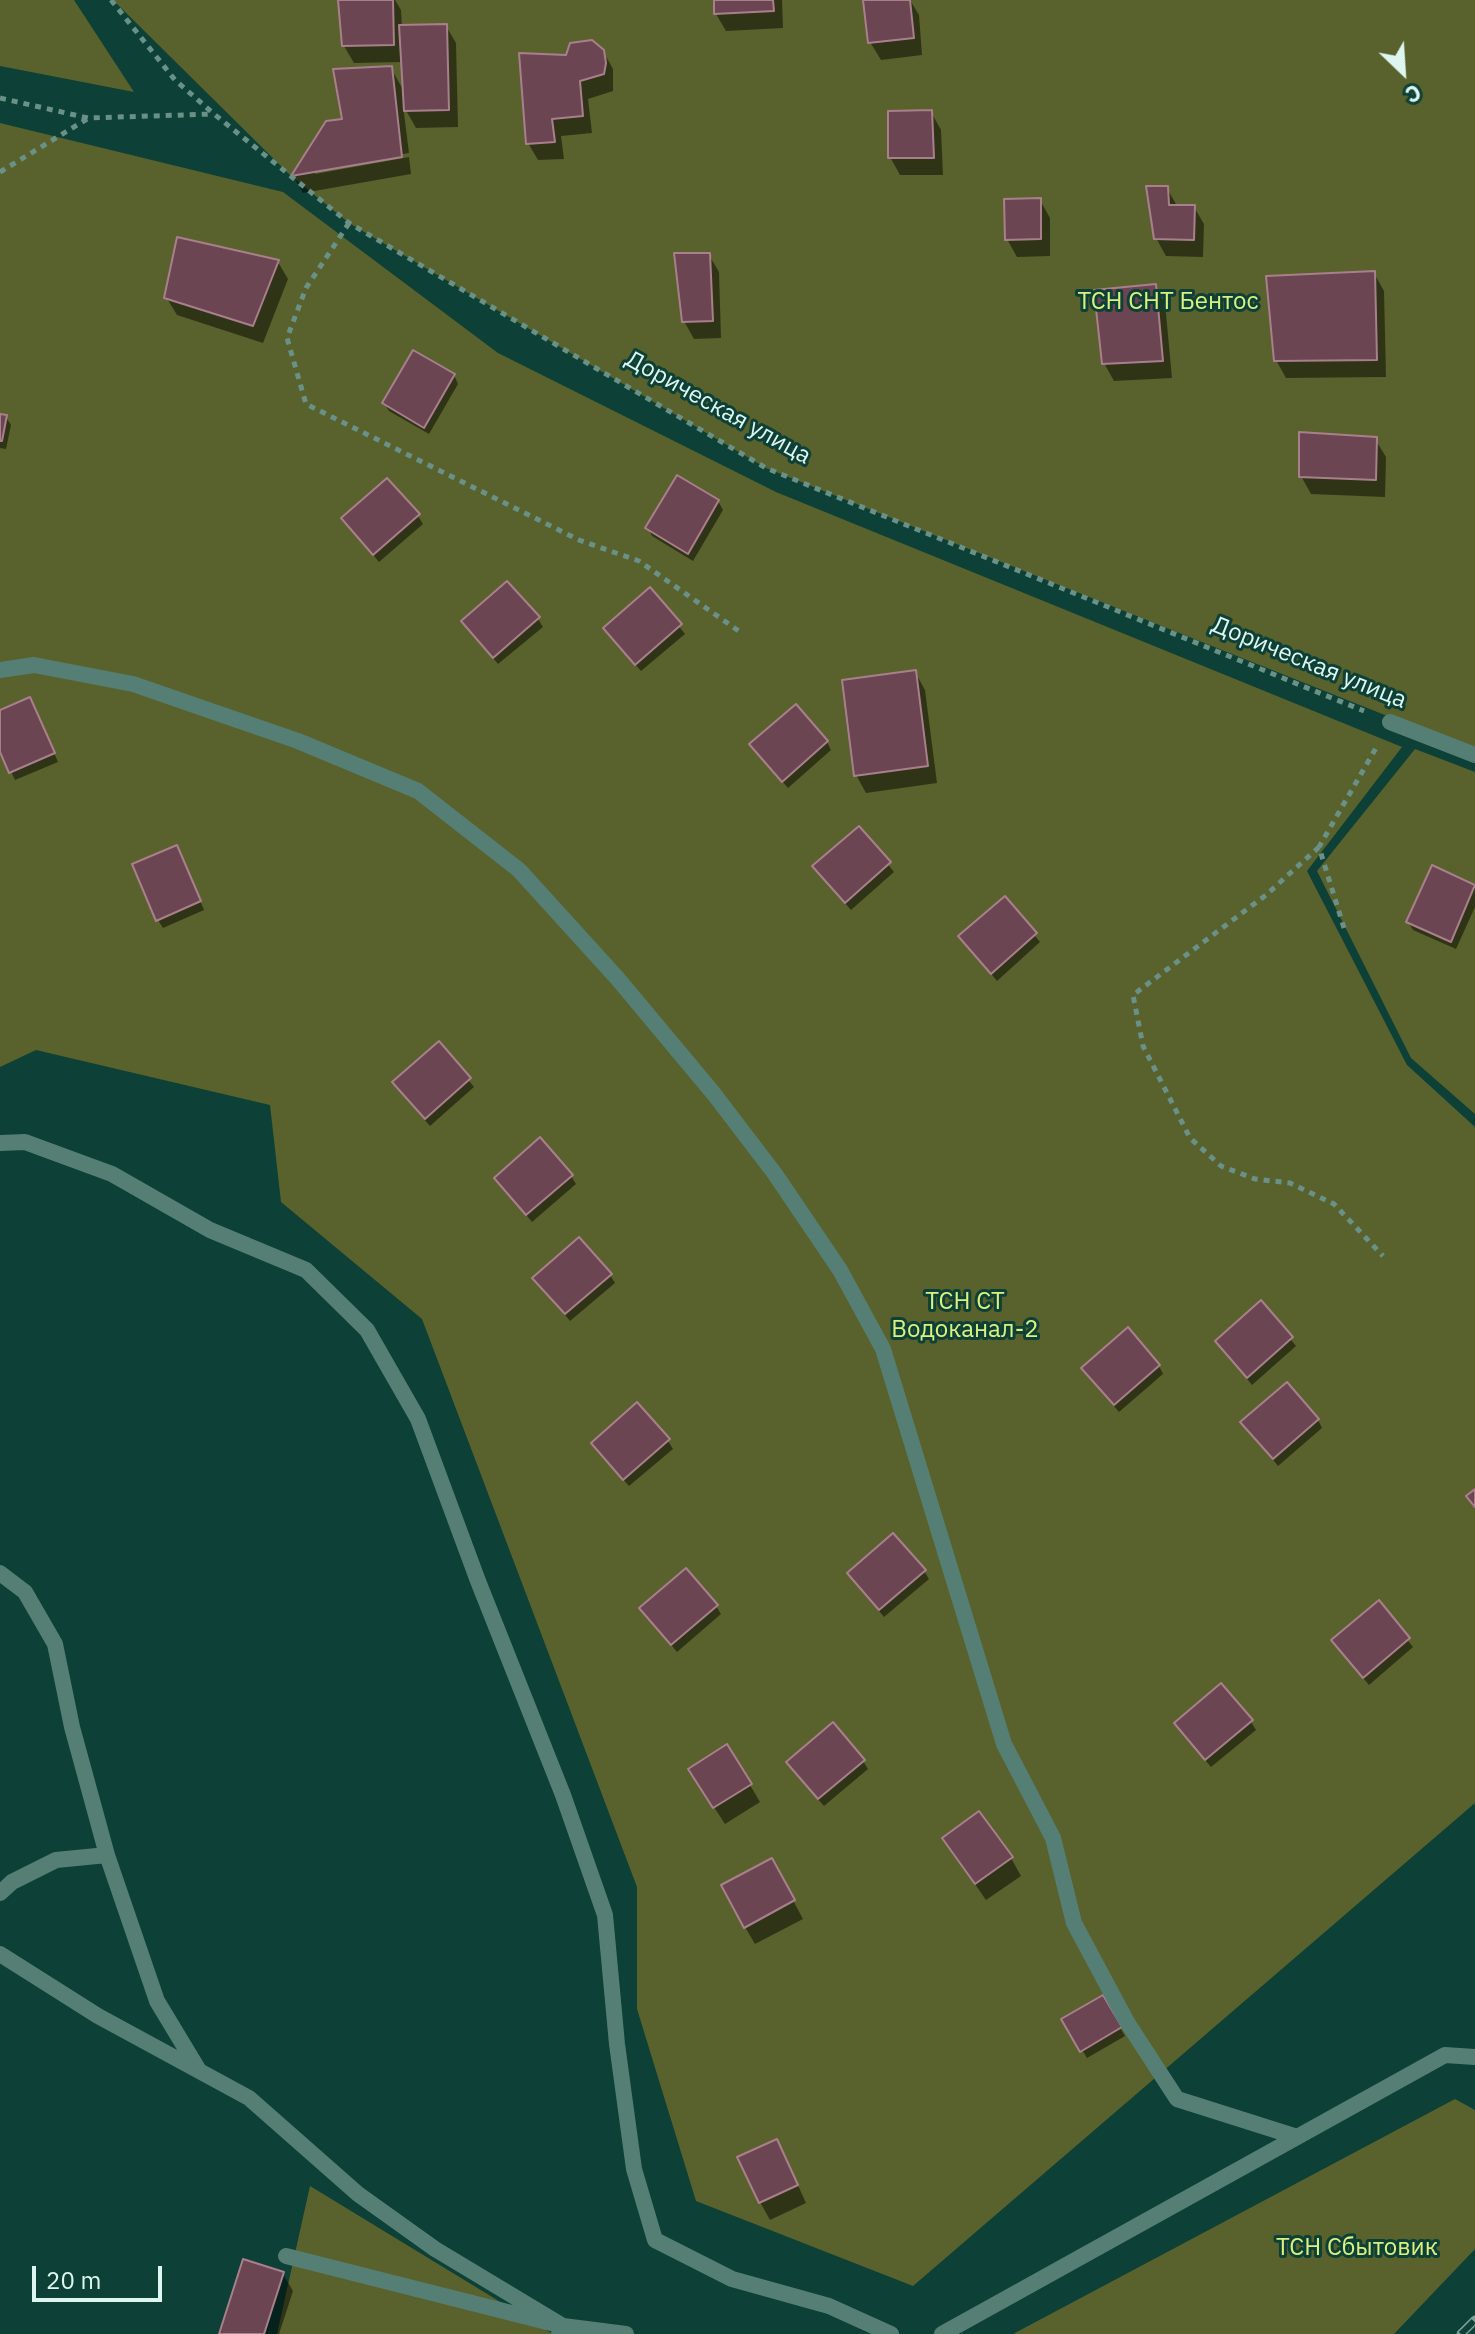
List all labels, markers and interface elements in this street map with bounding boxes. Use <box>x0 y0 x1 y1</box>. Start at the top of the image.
north arrow <box>1363 32 1443 112</box>
text: С <box>1401 78 1426 110</box>
park label: ТСН СНТ Бентос <box>1077 288 1259 316</box>
street label: Дорическая улица <box>620 345 816 471</box>
street label: Дорическая улица <box>1207 611 1411 715</box>
park label: ТСН СТ Водоканал-2 <box>891 1288 1039 1344</box>
park label: ТСН Сбытовик <box>1276 2234 1438 2262</box>
scale bar <box>36 2250 166 2300</box>
text: 20 m <box>46 2264 101 2296</box>

